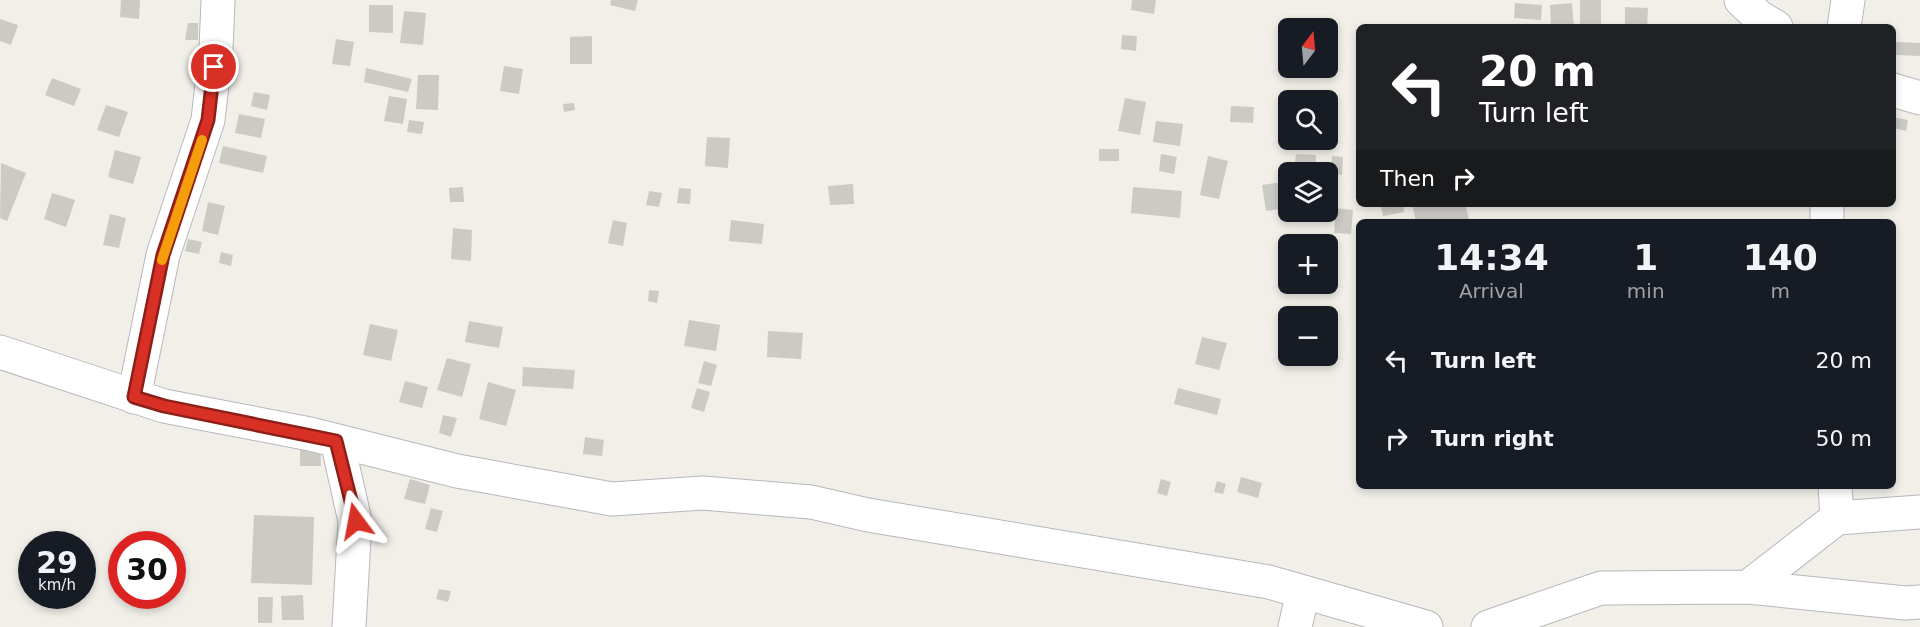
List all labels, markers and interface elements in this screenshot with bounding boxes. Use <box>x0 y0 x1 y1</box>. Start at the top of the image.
north arrow <box>1278 18 1338 78</box>
map controls <box>1278 18 1338 366</box>
pin <box>188 41 239 92</box>
text: 20 m <box>1479 47 1596 96</box>
icon: left <box>1380 48 1458 126</box>
icon: arrive <box>197 50 230 83</box>
button: search <box>1278 90 1338 150</box>
text: Turn left <box>1479 97 1589 128</box>
button: layers <box>1278 162 1338 222</box>
icon: right <box>1447 162 1480 195</box>
text: Then <box>1380 166 1435 191</box>
button: + <box>1278 234 1338 294</box>
text: 14:34 <box>1434 237 1549 278</box>
text: 1 <box>1633 237 1658 278</box>
text: 140 <box>1743 237 1818 278</box>
text: Arrival <box>1459 279 1524 303</box>
text: min <box>1627 279 1665 303</box>
text: m <box>1771 279 1790 303</box>
button: − <box>1278 306 1338 366</box>
icon: left <box>1380 344 1413 377</box>
text: Turn left <box>1431 348 1536 373</box>
text: 20 m <box>1816 348 1872 373</box>
icon: right <box>1380 422 1413 455</box>
text: Turn right <box>1431 426 1554 451</box>
text: 50 m <box>1816 426 1872 451</box>
position arrow <box>324 489 388 553</box>
speed limit sign: 30 <box>108 531 186 609</box>
text: 29 <box>36 545 78 580</box>
text: km/h <box>38 576 76 594</box>

